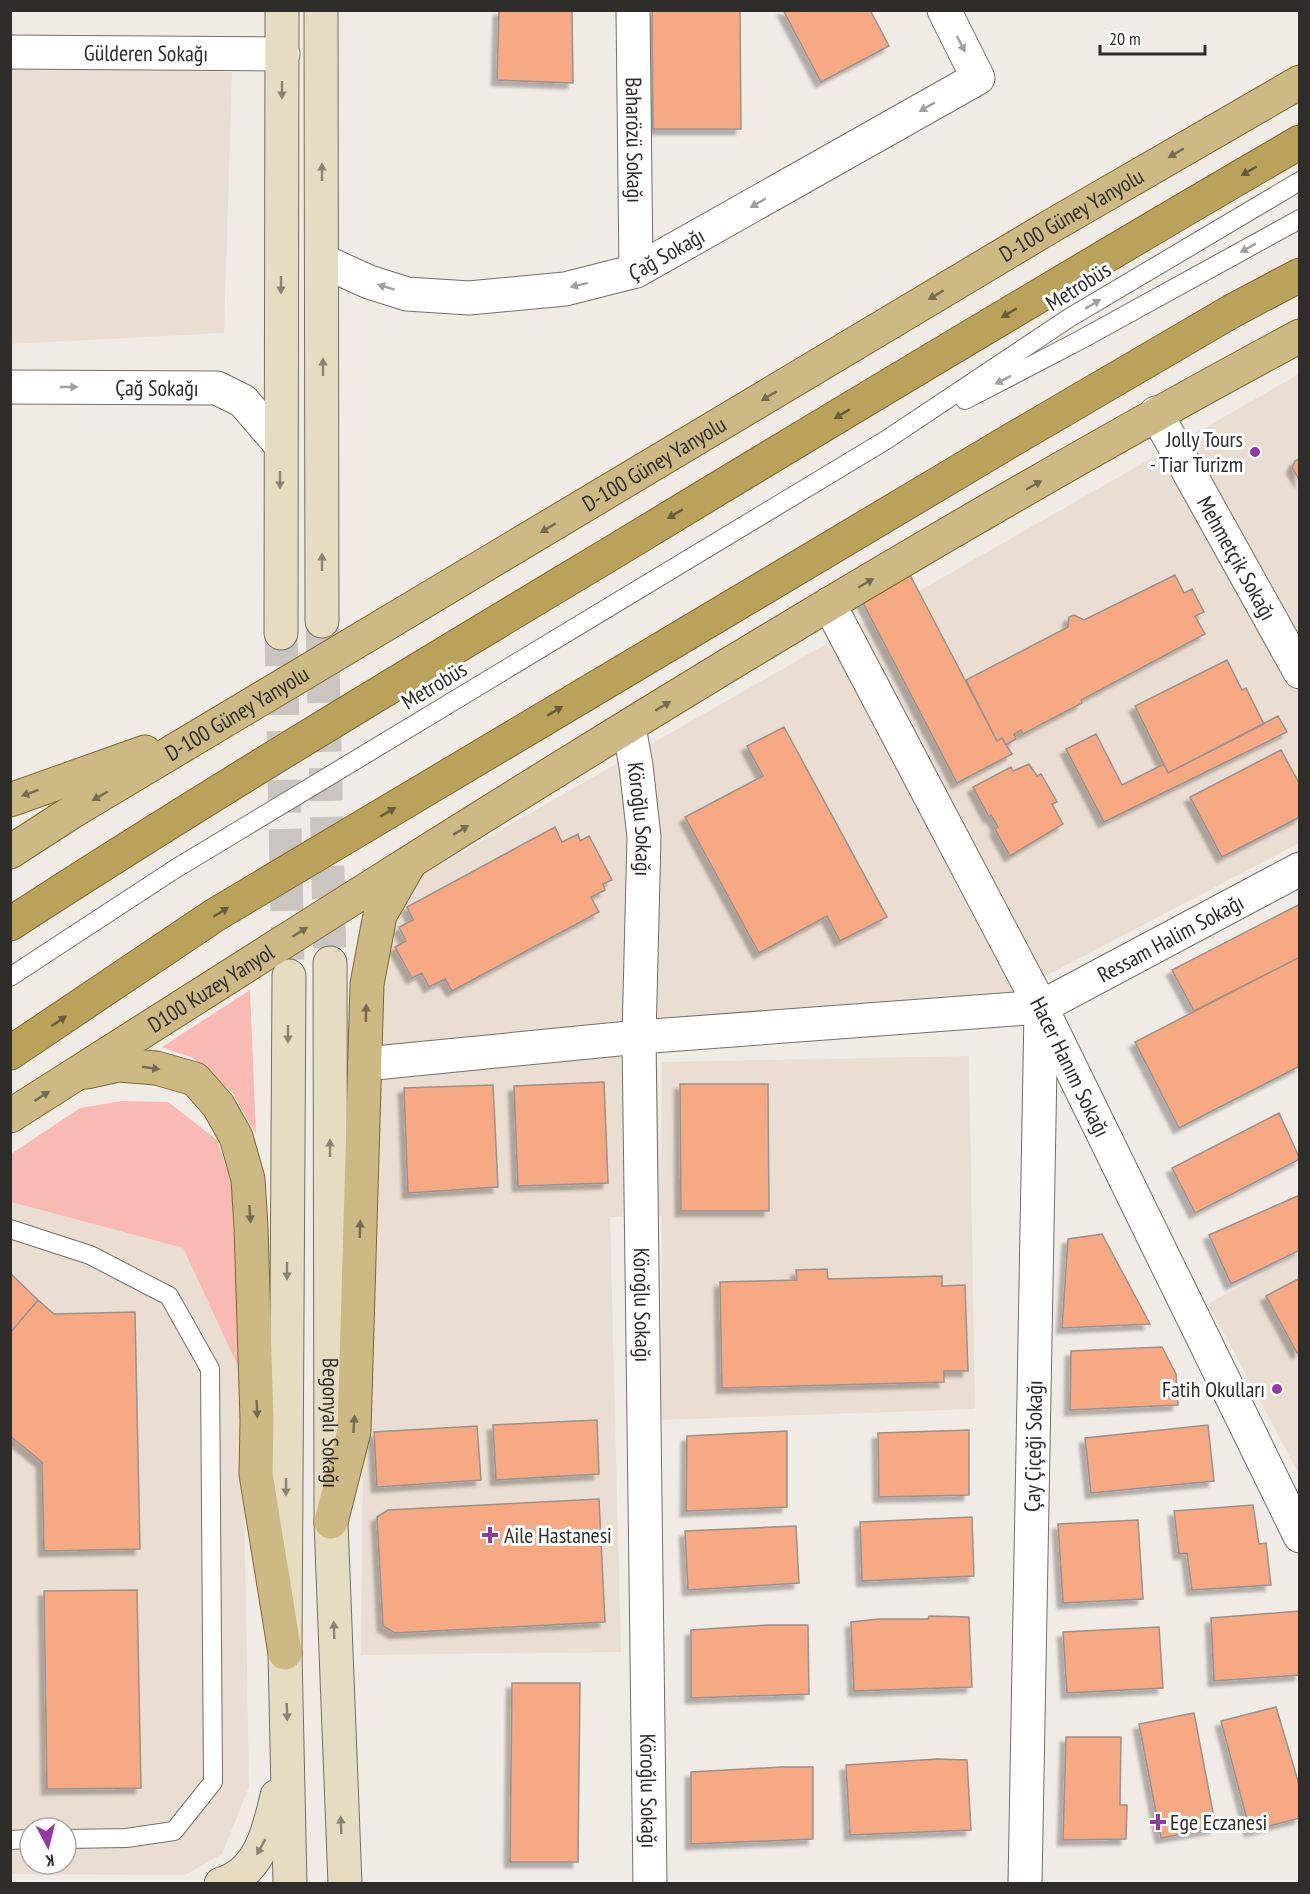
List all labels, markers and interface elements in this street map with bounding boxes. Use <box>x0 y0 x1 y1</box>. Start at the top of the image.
scale bar <box>1100 18 1205 56</box>
text: 20 m <box>1109 27 1141 50</box>
one-way arrow <box>957 36 966 53</box>
street label: Gülderen Sokağı <box>84 39 208 67</box>
street label: Baharözü Sokağı <box>620 77 649 203</box>
one-way arrow <box>277 80 287 99</box>
one-way arrow <box>919 101 936 111</box>
one-way arrow <box>1168 148 1184 159</box>
street label: D-100 Güney Yanyolu <box>994 162 1149 268</box>
one-way arrow <box>317 163 327 182</box>
one-way arrow <box>1241 166 1257 177</box>
one-way arrow <box>750 197 766 208</box>
street label: Çağ Sokağı <box>626 221 709 286</box>
one-way arrow <box>1239 243 1256 253</box>
street label: Metrobüs <box>1040 255 1116 317</box>
one-way arrow <box>276 275 286 294</box>
one-way arrow <box>570 281 589 291</box>
one-way arrow <box>377 282 395 291</box>
one-way arrow <box>928 290 944 301</box>
one-way arrow <box>1085 299 1101 310</box>
one-way arrow <box>1000 308 1017 318</box>
one-way arrow <box>318 358 328 377</box>
street label: Çağ Sokağı <box>115 374 199 402</box>
one-way arrow <box>994 375 1012 385</box>
one-way arrow <box>59 382 78 392</box>
one-way arrow <box>761 390 777 401</box>
one-way arrow <box>834 408 850 419</box>
street label: D-100 Güney Yanyolu <box>577 410 731 517</box>
place label: Jolly Tours - Tiar Turizm <box>1150 425 1243 478</box>
marker: Jolly Tours - Tiar Turizm <box>1248 445 1262 459</box>
one-way arrow <box>275 470 285 489</box>
one-way arrow <box>1026 479 1042 490</box>
street label: Mehmetçik Sokağı <box>1191 491 1282 625</box>
one-way arrow <box>667 509 683 520</box>
one-way arrow <box>540 523 556 534</box>
one-way arrow <box>318 553 327 572</box>
one-way arrow <box>857 578 874 588</box>
street label: Metrobüs <box>396 655 472 715</box>
street label: D-100 Güney Yanyolu <box>160 659 314 767</box>
one-way arrow <box>655 701 671 712</box>
one-way arrow <box>547 706 563 717</box>
street label: Köroğlu Sokağı <box>622 761 658 877</box>
one-way arrow <box>21 789 39 799</box>
one-way arrow <box>92 790 108 801</box>
one-way arrow <box>380 806 396 817</box>
one-way arrow <box>453 825 469 836</box>
street label: Ressam Halim Sokağı <box>1092 888 1248 988</box>
one-way arrow <box>213 907 229 918</box>
one-way arrow <box>292 926 308 937</box>
street label: D100 Kuzey Yanyol <box>142 937 280 1039</box>
street label: Hacer Hanım Sokağı <box>1024 992 1116 1142</box>
one-way arrow <box>361 1004 371 1023</box>
one-way arrow <box>51 1016 67 1027</box>
one-way arrow <box>283 1025 293 1044</box>
one-way arrow <box>142 1064 161 1073</box>
one-way arrow <box>34 1090 50 1101</box>
one-way arrow <box>325 1139 335 1158</box>
one-way arrow <box>246 1204 255 1223</box>
one-way arrow <box>355 1220 365 1239</box>
street label: Köroğlu Sokağı <box>628 1247 657 1362</box>
one-way arrow <box>282 1262 292 1281</box>
street label: Begonyalı Sokağı <box>317 1358 345 1488</box>
place label: Fatih Okulları <box>1162 1375 1265 1403</box>
street label: Çay Çiçeği Sokağı <box>1018 1380 1048 1512</box>
marker: Fatih Okulları <box>1270 1382 1284 1396</box>
one-way arrow <box>252 1399 261 1418</box>
one-way arrow <box>349 1414 358 1433</box>
one-way arrow <box>281 1478 291 1497</box>
place label: Aile Hastanesi <box>504 1521 612 1549</box>
marker: Aile Hastanesi <box>481 1526 499 1544</box>
one-way arrow <box>330 1621 339 1640</box>
one-way arrow <box>283 1702 292 1721</box>
street label: Köroğlu Sokağı <box>634 1733 664 1848</box>
place label: Ege Eczanesi <box>1170 1808 1267 1836</box>
marker: Ege Eczanesi <box>1151 1815 1165 1829</box>
north arrow <box>18 1816 78 1876</box>
one-way arrow <box>336 1816 345 1835</box>
one-way arrow <box>256 1839 266 1856</box>
text: K <box>44 1850 55 1871</box>

